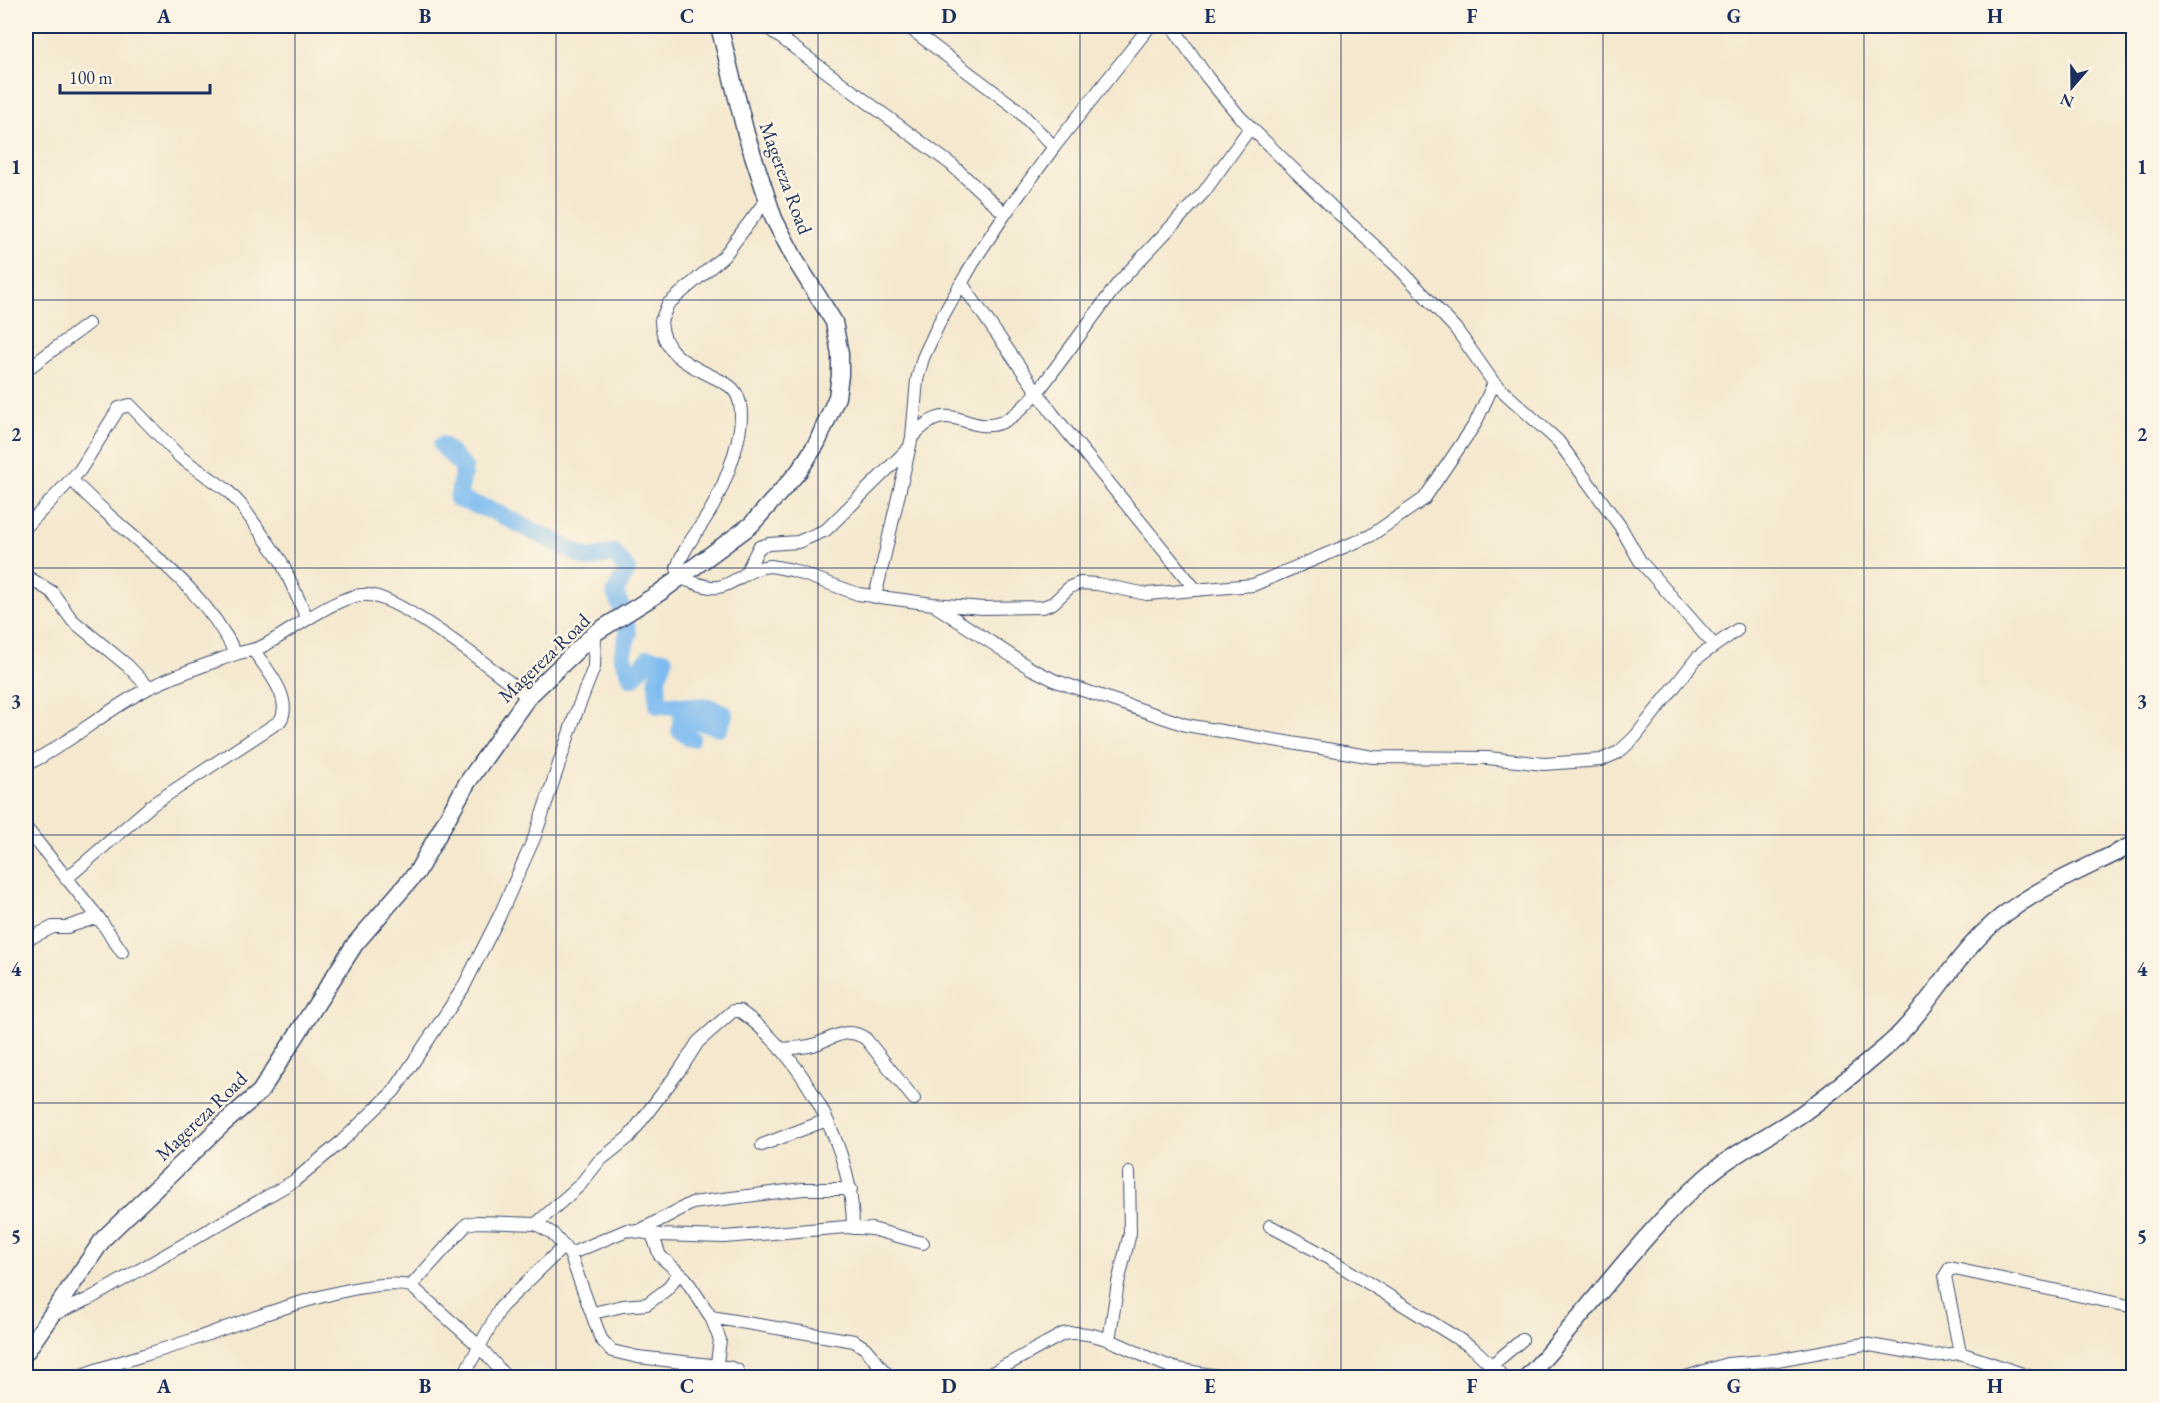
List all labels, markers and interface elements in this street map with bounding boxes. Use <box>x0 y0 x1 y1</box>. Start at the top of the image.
text: A <box>156 3 172 29</box>
text: B <box>419 3 431 29</box>
text: C <box>680 3 694 29</box>
text: D <box>941 3 957 29</box>
text: E <box>1204 3 1216 29</box>
text: F <box>1467 3 1478 29</box>
text: G <box>1727 3 1741 29</box>
text: H <box>1987 3 2003 29</box>
scale bar <box>60 57 210 95</box>
north arrow <box>2042 57 2102 117</box>
text: 100 m <box>69 66 113 89</box>
text: N <box>2057 89 2077 113</box>
street label: Magereza Road <box>754 118 819 239</box>
text: 1 <box>11 154 21 180</box>
text: 1 <box>2137 154 2147 180</box>
text: 2 <box>11 421 22 447</box>
text: 2 <box>2137 421 2148 447</box>
street label: Magereza Road <box>493 607 596 708</box>
text: 3 <box>11 688 21 714</box>
text: 3 <box>2137 688 2147 714</box>
text: 4 <box>11 956 22 982</box>
text: 4 <box>2137 956 2148 982</box>
street label: Magereza Road <box>150 1065 253 1166</box>
text: 5 <box>11 1223 21 1249</box>
text: 5 <box>2137 1223 2147 1249</box>
text: A <box>156 1373 172 1399</box>
text: B <box>419 1373 431 1399</box>
text: C <box>680 1373 694 1399</box>
text: D <box>941 1373 957 1399</box>
text: E <box>1204 1373 1216 1399</box>
text: F <box>1467 1373 1478 1399</box>
text: G <box>1727 1373 1741 1399</box>
text: H <box>1987 1373 2003 1399</box>

